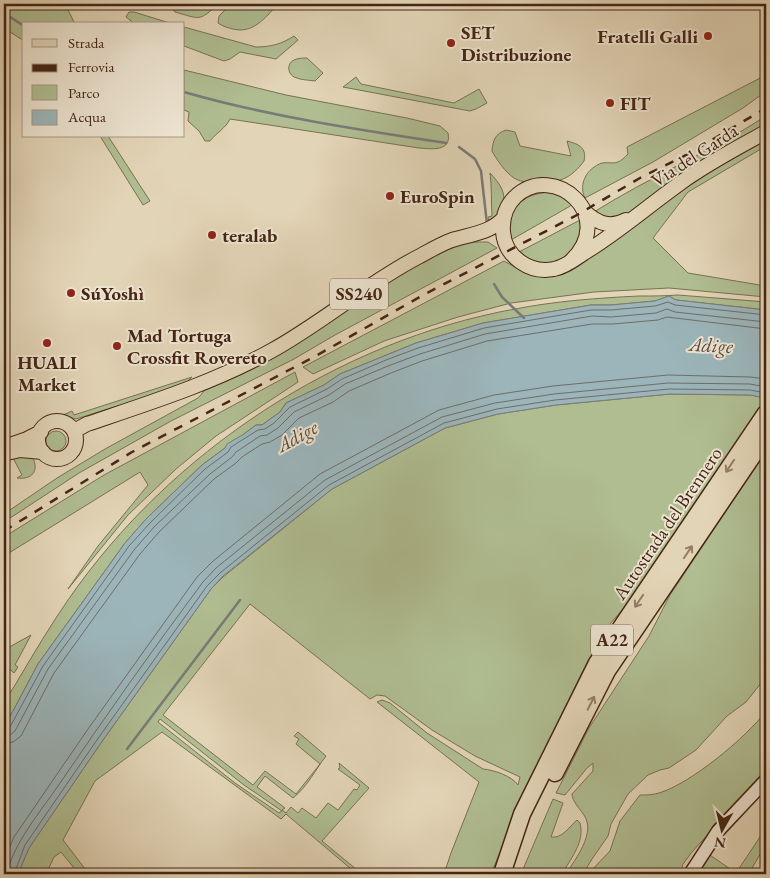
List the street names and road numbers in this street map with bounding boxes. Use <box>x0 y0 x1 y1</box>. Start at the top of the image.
street label: Via del Garda <box>646 118 743 193</box>
road number: SS240 <box>330 278 388 310</box>
street label: Autostrada del Brennero <box>606 442 728 605</box>
road number: A22 <box>591 624 633 656</box>

